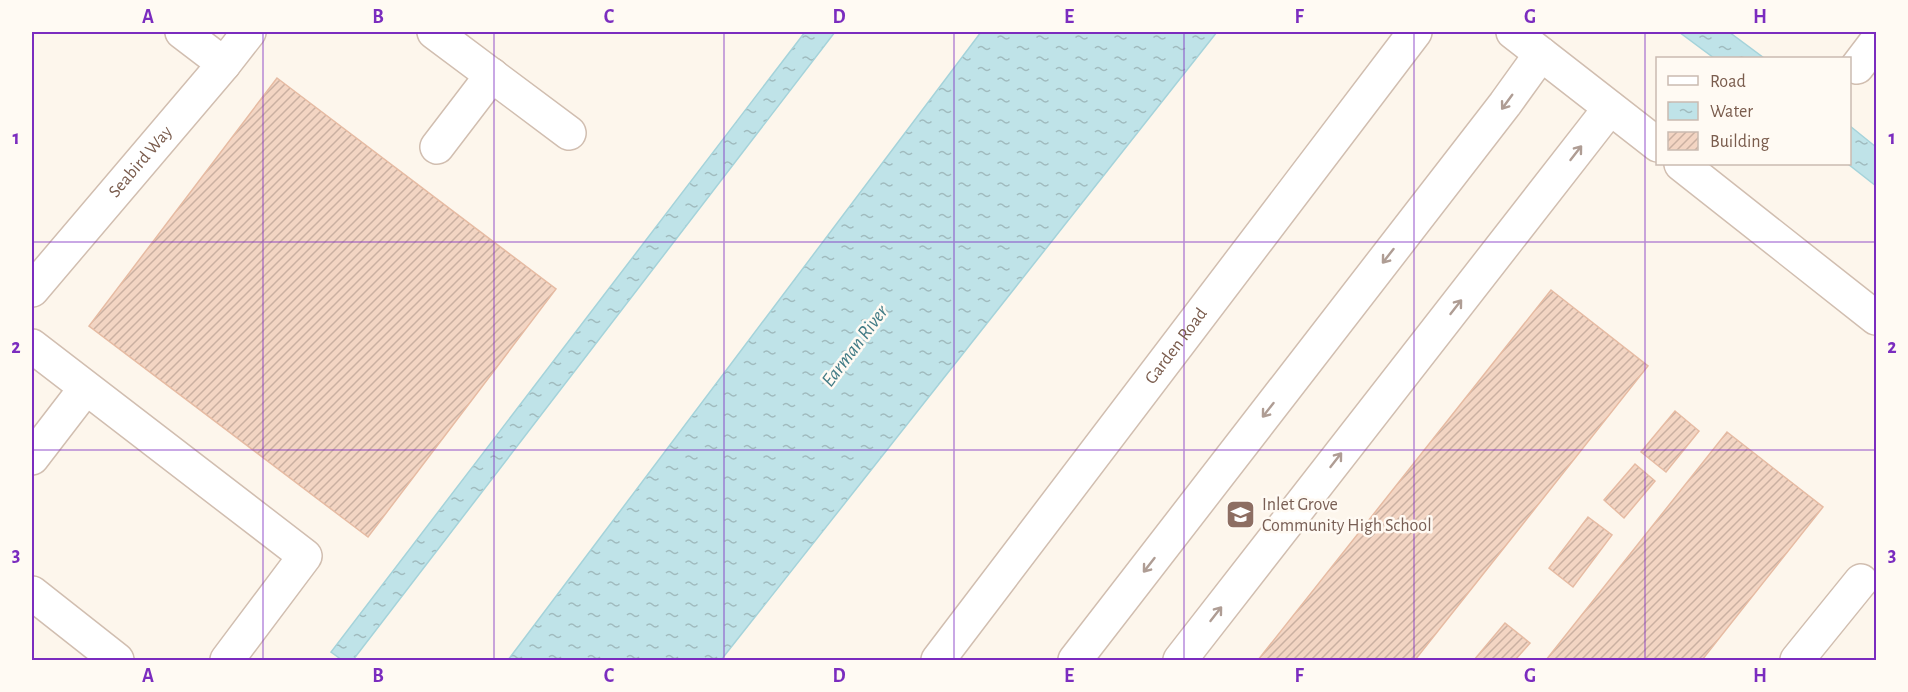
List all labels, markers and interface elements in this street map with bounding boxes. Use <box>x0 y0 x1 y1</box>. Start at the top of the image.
text: A <box>142 7 154 27</box>
text: B <box>372 7 384 27</box>
text: C <box>604 7 615 27</box>
text: D <box>832 7 846 27</box>
text: E <box>1064 7 1074 27</box>
text: F <box>1294 7 1304 27</box>
text: G <box>1524 7 1536 27</box>
text: H <box>1753 7 1767 27</box>
legend <box>1656 57 1851 165</box>
text: Road <box>1710 73 1746 91</box>
one-way arrow <box>1501 93 1513 109</box>
text: Water <box>1710 103 1753 121</box>
street label: Seabird Way <box>106 123 176 201</box>
text: 1 <box>12 128 20 148</box>
text: 1 <box>1888 128 1896 148</box>
text: Building <box>1710 133 1770 151</box>
one-way arrow <box>1569 145 1582 161</box>
one-way arrow <box>1381 248 1394 264</box>
one-way arrow <box>1449 299 1462 315</box>
water label: Earman River <box>818 301 892 390</box>
street label: Garden Road <box>1142 305 1211 388</box>
text: 2 <box>11 337 21 357</box>
text: 2 <box>1887 337 1897 357</box>
one-way arrow <box>1262 402 1275 418</box>
one-way arrow <box>1330 453 1342 469</box>
place label: Inlet Grove Community High School <box>1262 496 1432 535</box>
school or university icon: Inlet Grove Community High School <box>1225 499 1257 531</box>
text: 3 <box>12 545 20 565</box>
text: 3 <box>1888 545 1896 565</box>
one-way arrow <box>1143 556 1155 572</box>
one-way arrow <box>1210 607 1223 623</box>
text: A <box>142 666 154 686</box>
text: B <box>372 666 384 686</box>
text: C <box>604 666 615 686</box>
text: D <box>832 666 846 686</box>
text: E <box>1064 666 1074 686</box>
text: F <box>1294 666 1304 686</box>
text: G <box>1524 666 1536 686</box>
text: H <box>1753 666 1767 686</box>

